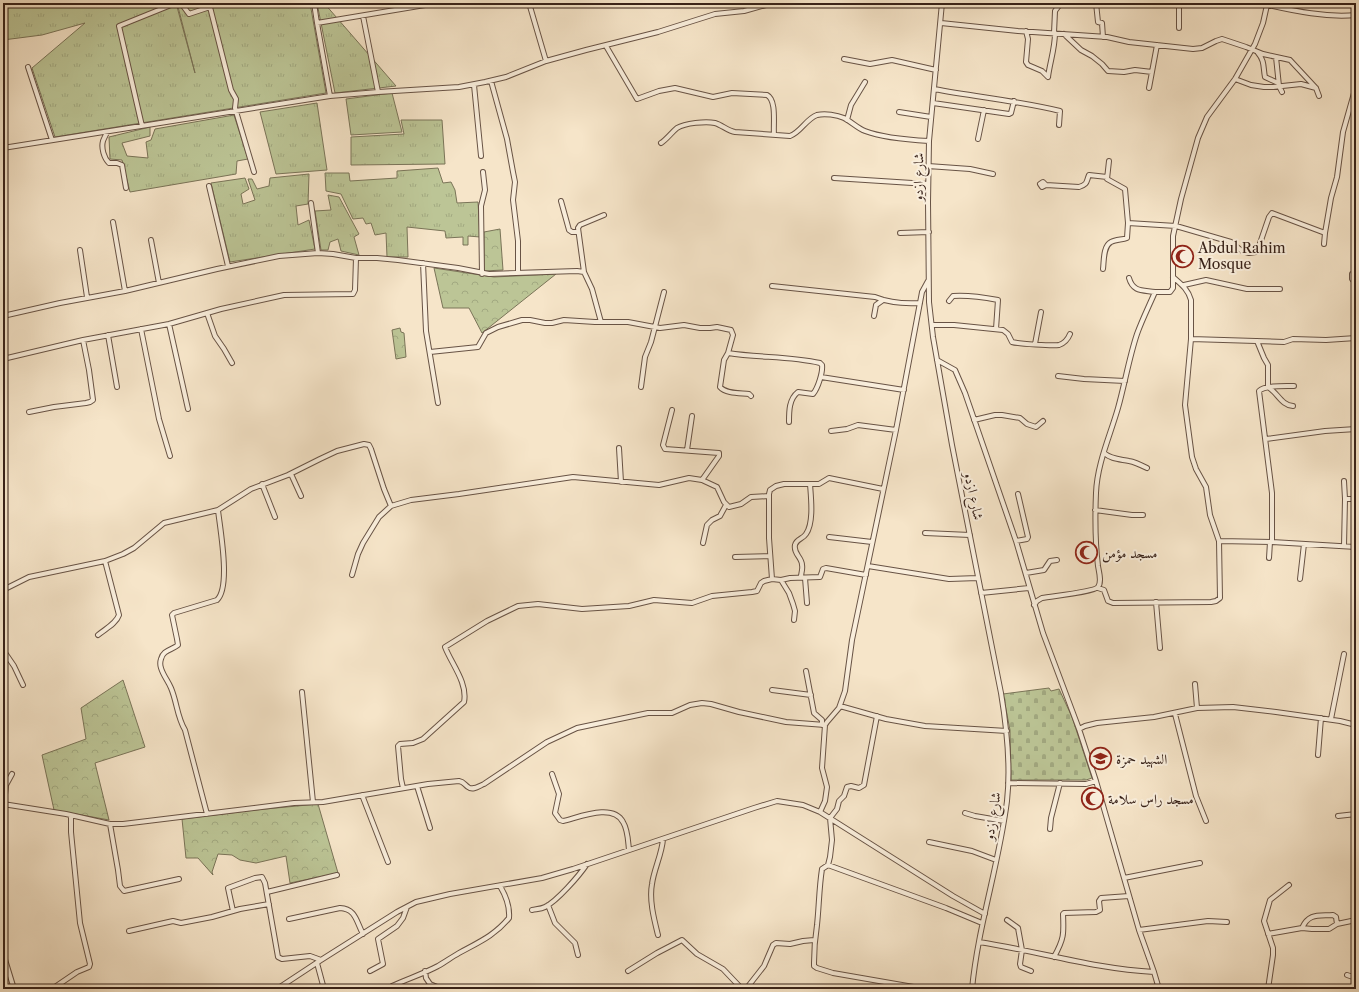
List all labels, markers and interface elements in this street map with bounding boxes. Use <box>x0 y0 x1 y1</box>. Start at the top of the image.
street label: شارع ازدو <box>909 153 930 203</box>
place label: Abdul Rahim Mosque <box>1197 239 1286 273</box>
mosque icon: Abdul Rahim Mosque <box>1170 243 1196 269</box>
street label: شارع ازدو <box>957 468 988 522</box>
mosque icon: مسجد مؤمن <box>1073 540 1099 566</box>
place label: مسجد مؤمن <box>1102 544 1158 563</box>
school or university icon: الشهيد حمزة <box>1088 746 1114 772</box>
place label: الشهيد حمزة <box>1116 750 1167 769</box>
mosque icon: مسجد راس سلامة <box>1079 786 1105 812</box>
place label: مسجد راس سلامة <box>1108 790 1194 808</box>
street label: شارع ازدو <box>979 791 1008 844</box>

